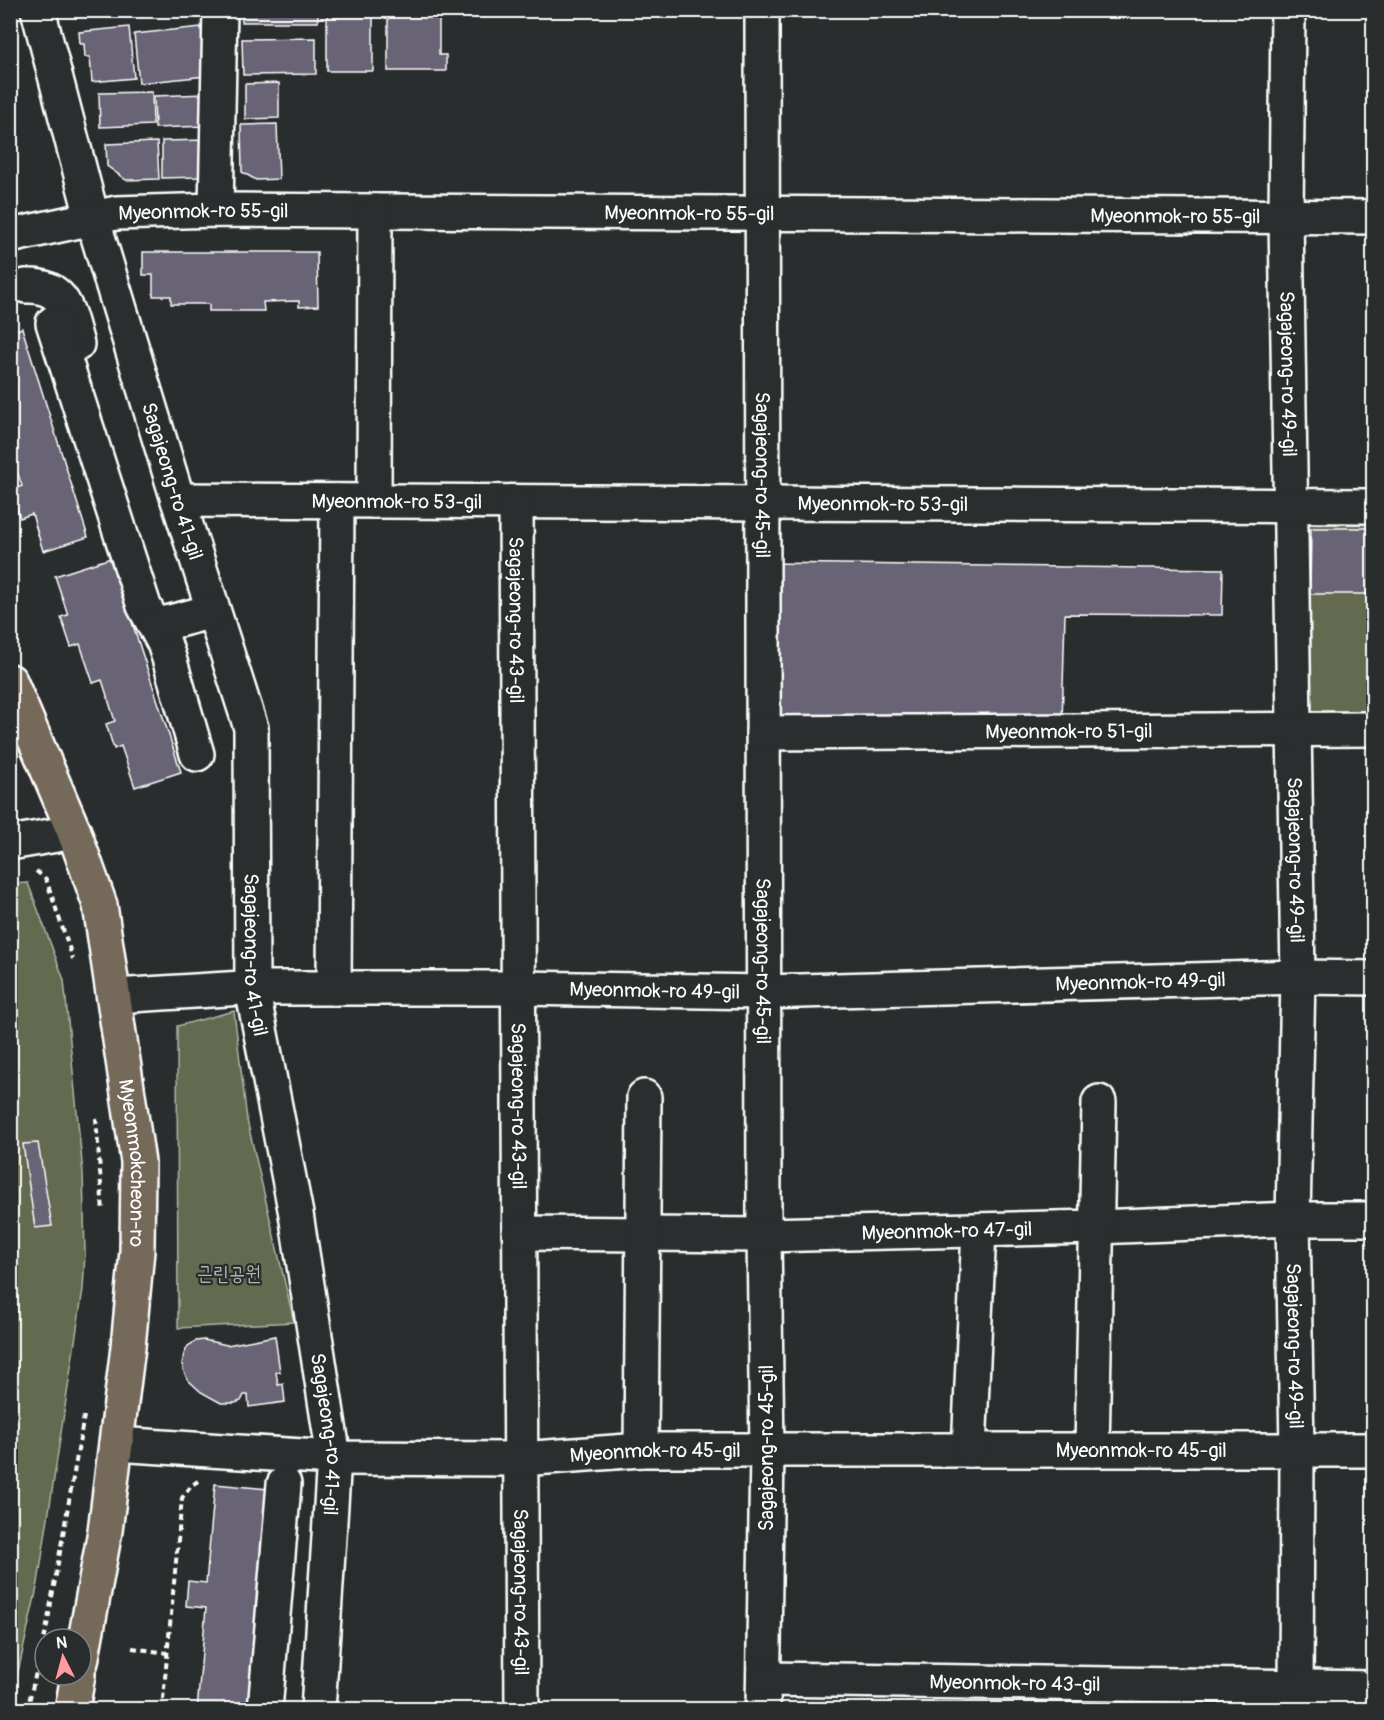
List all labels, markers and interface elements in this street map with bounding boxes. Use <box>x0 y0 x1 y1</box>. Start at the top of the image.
street label: Myeonmok-ro 55-gil <box>118 198 289 226</box>
street label: Myeonmok-ro 55-gil <box>604 200 775 226</box>
street label: Myeonmok-ro 55-gil <box>1090 203 1261 229</box>
street label: Sagajeong-ro 49-gil <box>1274 291 1302 457</box>
street label: Sagajeong-ro 45-gil <box>750 392 775 558</box>
street label: Sagajeong-ro 41-gil <box>136 399 208 563</box>
street label: Myeonmok-ro 53-gil <box>312 489 482 515</box>
street label: Myeonmok-ro 53-gil <box>798 491 968 517</box>
street label: Sagajeong-ro 43-gil <box>503 537 529 703</box>
street label: Myeonmok-ro 51-gil <box>985 718 1153 745</box>
street label: Sagajeong-ro 49-gil <box>1282 777 1309 943</box>
street label: Sagajeong-ro 41-gil <box>239 873 273 1038</box>
street label: Sagajeong-ro 45-gil <box>750 878 776 1044</box>
street label: Myeonmok-ro 49-gil <box>1055 967 1226 997</box>
street label: Myeonmok-ro 49-gil <box>569 977 740 1005</box>
street label: Sagajeong-ro 43-gil <box>506 1023 531 1189</box>
street label: Myeonmokcheon-ro <box>113 1077 150 1247</box>
street label: Myeonmok-ro 47-gil <box>861 1217 1033 1246</box>
park label: 근린공원 <box>197 1261 261 1286</box>
street label: Sagajeong-ro 49-gil <box>1281 1263 1309 1429</box>
street label: Sagajeong-ro 41-gil <box>305 1351 346 1516</box>
street label: Sagajeong-ro 45-gil <box>754 1365 779 1531</box>
street label: Myeonmok-ro 45-gil <box>569 1438 741 1468</box>
street label: Myeonmok-ro 45-gil <box>1056 1438 1227 1463</box>
street label: Sagajeong-ro 43-gil <box>508 1508 534 1675</box>
north arrow <box>33 1627 93 1687</box>
text: N <box>55 1633 68 1654</box>
street label: Myeonmok-ro 43-gil <box>929 1669 1101 1697</box>

